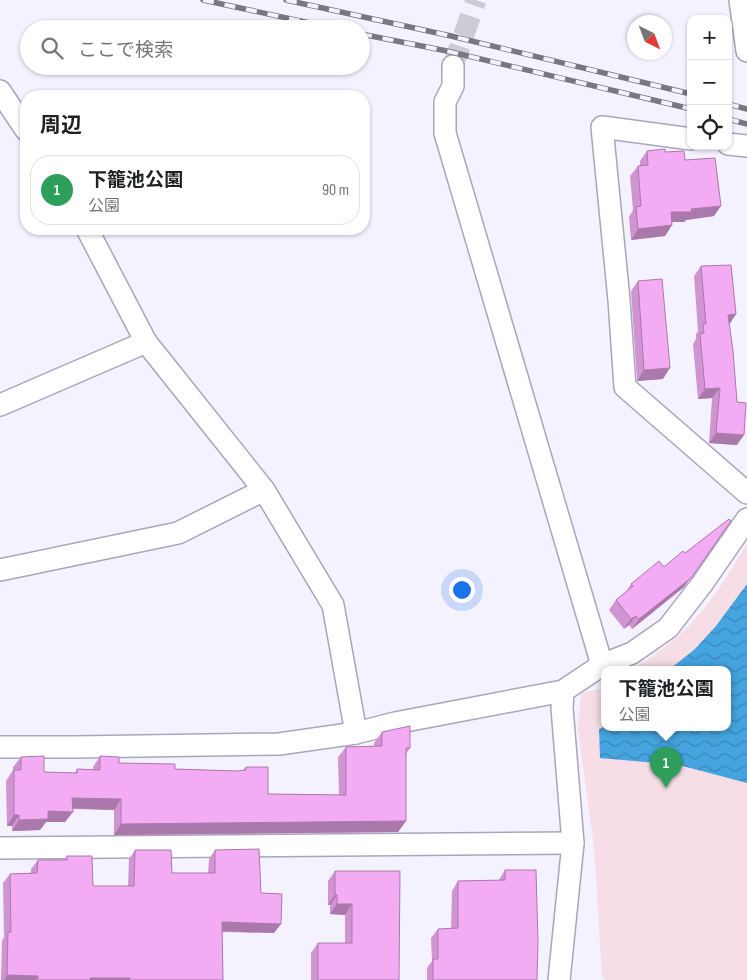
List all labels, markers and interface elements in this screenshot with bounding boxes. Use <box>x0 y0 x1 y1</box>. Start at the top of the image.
north arrow <box>627 15 672 60</box>
map controls <box>687 15 732 150</box>
button: + <box>687 15 732 60</box>
search box <box>20 20 370 75</box>
icon: search <box>38 34 66 62</box>
text: ここで検索 <box>78 39 173 62</box>
button: − <box>687 60 732 105</box>
button: locate <box>687 105 732 150</box>
text: 周辺 <box>40 113 82 138</box>
text: 下籠池公園 <box>88 169 183 192</box>
text: 1 <box>54 181 60 200</box>
text: 90 m <box>322 181 349 200</box>
text: 公園 <box>88 197 120 216</box>
your location <box>449 577 475 603</box>
popup <box>601 666 731 731</box>
text: 下籠池公園 <box>618 678 714 701</box>
text: 公園 <box>618 706 651 725</box>
pin: 1 <box>650 747 682 788</box>

